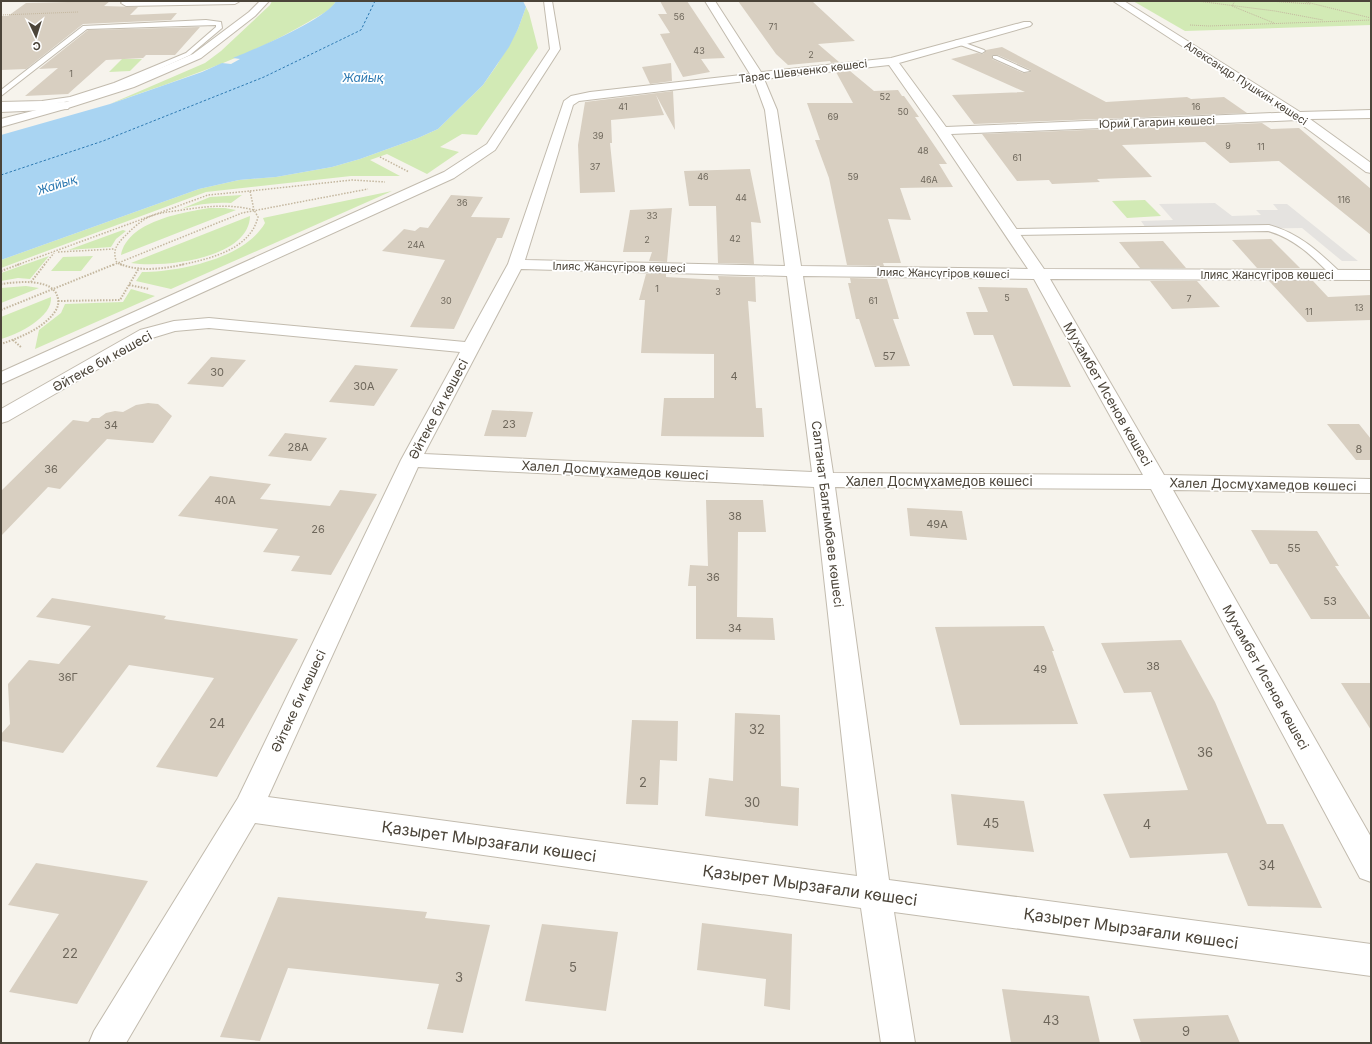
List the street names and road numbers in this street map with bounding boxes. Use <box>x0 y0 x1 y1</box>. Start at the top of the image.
street label: Александр Пушкин көшесі <box>1182 38 1310 128</box>
street label: Тарас Шевченко көшесі <box>738 56 868 86</box>
street label: Юрий Гагарин көшесі <box>1099 113 1215 131</box>
street label: Ілияс Жансүгіров көшесі <box>552 259 686 275</box>
street label: Ілияс Жансүгіров көшесі <box>876 265 1010 281</box>
street label: Ілияс Жансүгіров көшесі <box>1200 268 1334 282</box>
street label: Мухамбет Исенов көшесі <box>1060 319 1156 469</box>
street label: Әйтеке би көшесі <box>49 327 155 395</box>
street label: Әйтеке би көшесі <box>405 356 471 462</box>
street label: Салтанат Балғымбаев көшесі <box>809 420 847 608</box>
street label: Халел Досмұхамедов көшесі <box>521 457 709 483</box>
street label: Халел Досмұхамедов көшесі <box>845 473 1033 489</box>
street label: Халел Досмұхамедов көшесі <box>1169 474 1357 494</box>
street label: Мухамбет Исенов көшесі <box>1219 602 1313 752</box>
street label: Әйтеке би көшесі <box>267 647 329 755</box>
street label: Қазырет Мырзағали көшесі <box>380 816 598 866</box>
street label: Қазырет Мырзағали көшесі <box>701 860 919 910</box>
street label: Қазырет Мырзағали көшесі <box>1022 903 1240 953</box>

